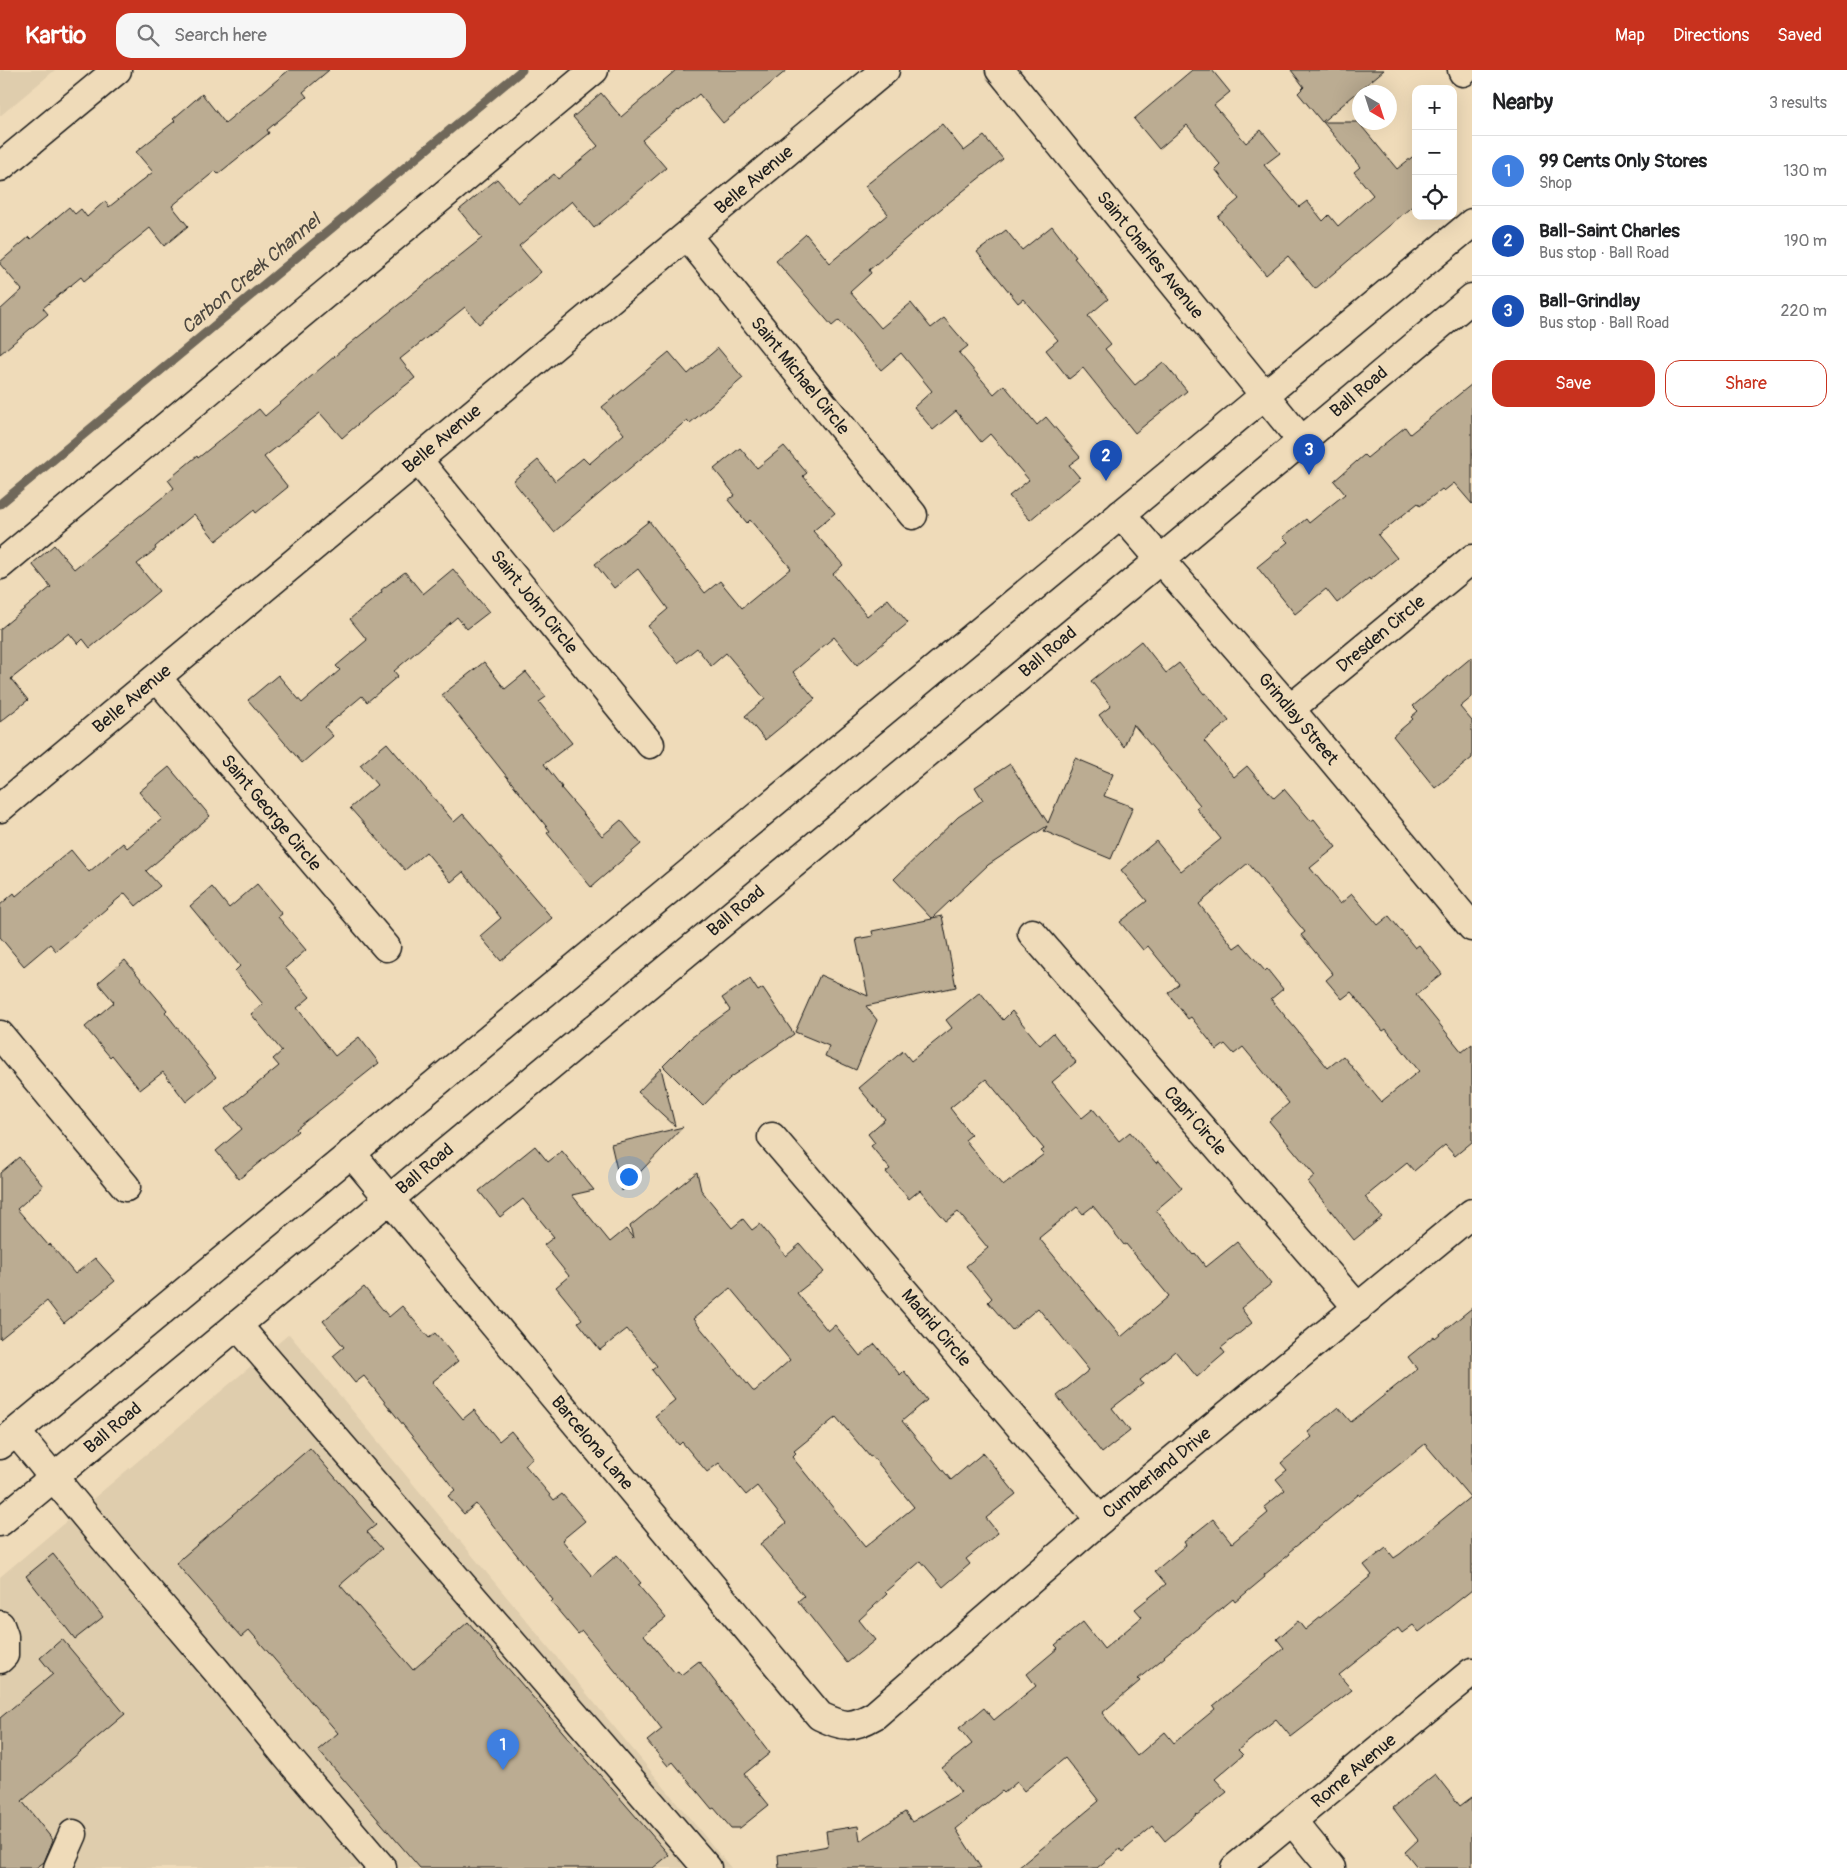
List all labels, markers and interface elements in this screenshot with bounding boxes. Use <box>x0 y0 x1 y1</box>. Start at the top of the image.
search box <box>116 13 466 58</box>
text: Kartio <box>25 21 86 50</box>
icon: search <box>134 21 162 49</box>
text: Search here <box>174 23 267 47</box>
text: Map <box>1615 24 1645 47</box>
text: Directions <box>1673 24 1749 47</box>
text: Saved <box>1777 24 1822 47</box>
north arrow <box>1352 85 1397 130</box>
map controls <box>1412 85 1457 220</box>
button: + <box>1412 85 1457 130</box>
text: Nearby <box>1492 89 1553 116</box>
text: 3 results <box>1769 93 1827 113</box>
button: − <box>1412 130 1457 175</box>
street label: Belle Avenue <box>710 140 798 220</box>
text: 99 Cents Only Stores <box>1539 149 1707 173</box>
text: 1 <box>1505 161 1511 181</box>
text: 130 m <box>1783 161 1827 181</box>
text: Shop <box>1539 173 1572 193</box>
button: locate <box>1412 175 1457 220</box>
street label: Saint Charles Avenue <box>1091 186 1209 324</box>
water label: Carbon Creek Channel <box>176 207 328 339</box>
text: Ball-Saint Charles <box>1539 219 1680 243</box>
text: 2 <box>1504 231 1512 251</box>
text: 190 m <box>1784 231 1827 251</box>
text: Bus stop · Ball Road <box>1539 243 1669 263</box>
text: Ball-Grindlay <box>1539 289 1640 313</box>
text: 3 <box>1504 301 1512 321</box>
text: 220 m <box>1781 301 1827 321</box>
street label: Saint Michael Circle <box>745 312 855 440</box>
text: Bus stop · Ball Road <box>1539 313 1669 333</box>
button: Save <box>1492 360 1655 407</box>
button: Share <box>1665 360 1827 407</box>
street label: Ball Road <box>1325 361 1393 423</box>
street label: Belle Avenue <box>398 399 486 479</box>
pin: 3 <box>1293 434 1325 475</box>
pin: 2 <box>1090 440 1122 481</box>
street label: Saint John Circle <box>485 545 583 659</box>
street label: Dresden Circle <box>1332 590 1430 678</box>
street label: Ball Road <box>1014 621 1082 683</box>
street label: Belle Avenue <box>88 659 176 739</box>
street label: Grindlay Street <box>1253 668 1344 770</box>
street label: Saint George Circle <box>216 750 326 876</box>
street label: Ball Road <box>702 880 770 942</box>
street label: Capri Circle <box>1159 1082 1231 1161</box>
street label: Ball Road <box>391 1138 459 1200</box>
your location <box>616 1164 642 1190</box>
street label: Madrid Circle <box>896 1284 976 1372</box>
street label: Barcelona Lane <box>546 1391 638 1495</box>
street label: Ball Road <box>79 1397 147 1459</box>
street label: Cumberland Drive <box>1098 1422 1216 1524</box>
pin: 1 <box>487 1729 519 1770</box>
street label: Rome Avenue <box>1307 1729 1401 1813</box>

